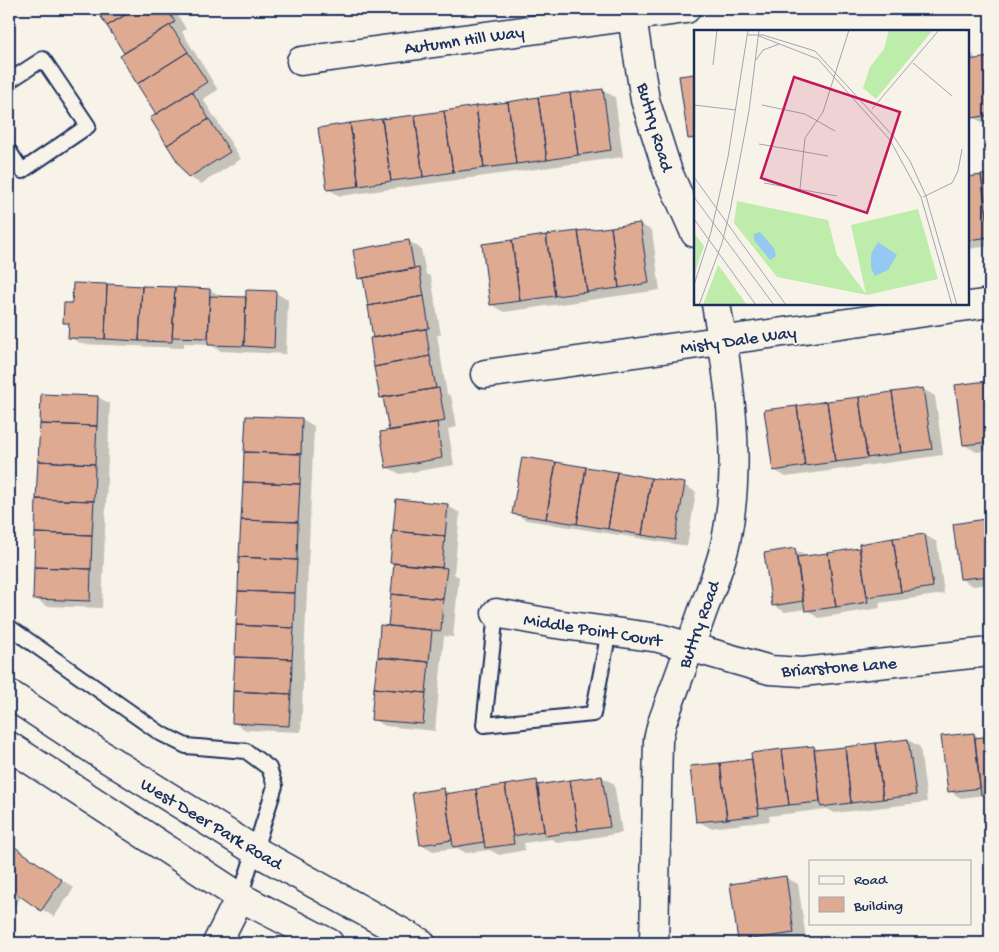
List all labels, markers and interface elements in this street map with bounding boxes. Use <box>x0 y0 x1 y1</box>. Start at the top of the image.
street label: Autumn Hill Way <box>403 23 526 60</box>
inset map <box>694 30 969 305</box>
street label: Buttry Road <box>631 80 677 176</box>
street label: Misty Dale Way <box>679 323 798 360</box>
street label: Buttry Road <box>675 577 726 672</box>
street label: Middle Point Court <box>522 610 665 653</box>
street label: Briarstone Lane <box>780 654 898 683</box>
street label: West Deer Park Road <box>136 775 287 877</box>
legend <box>809 860 972 924</box>
text: Road <box>854 872 888 890</box>
text: Building <box>853 898 903 916</box>

